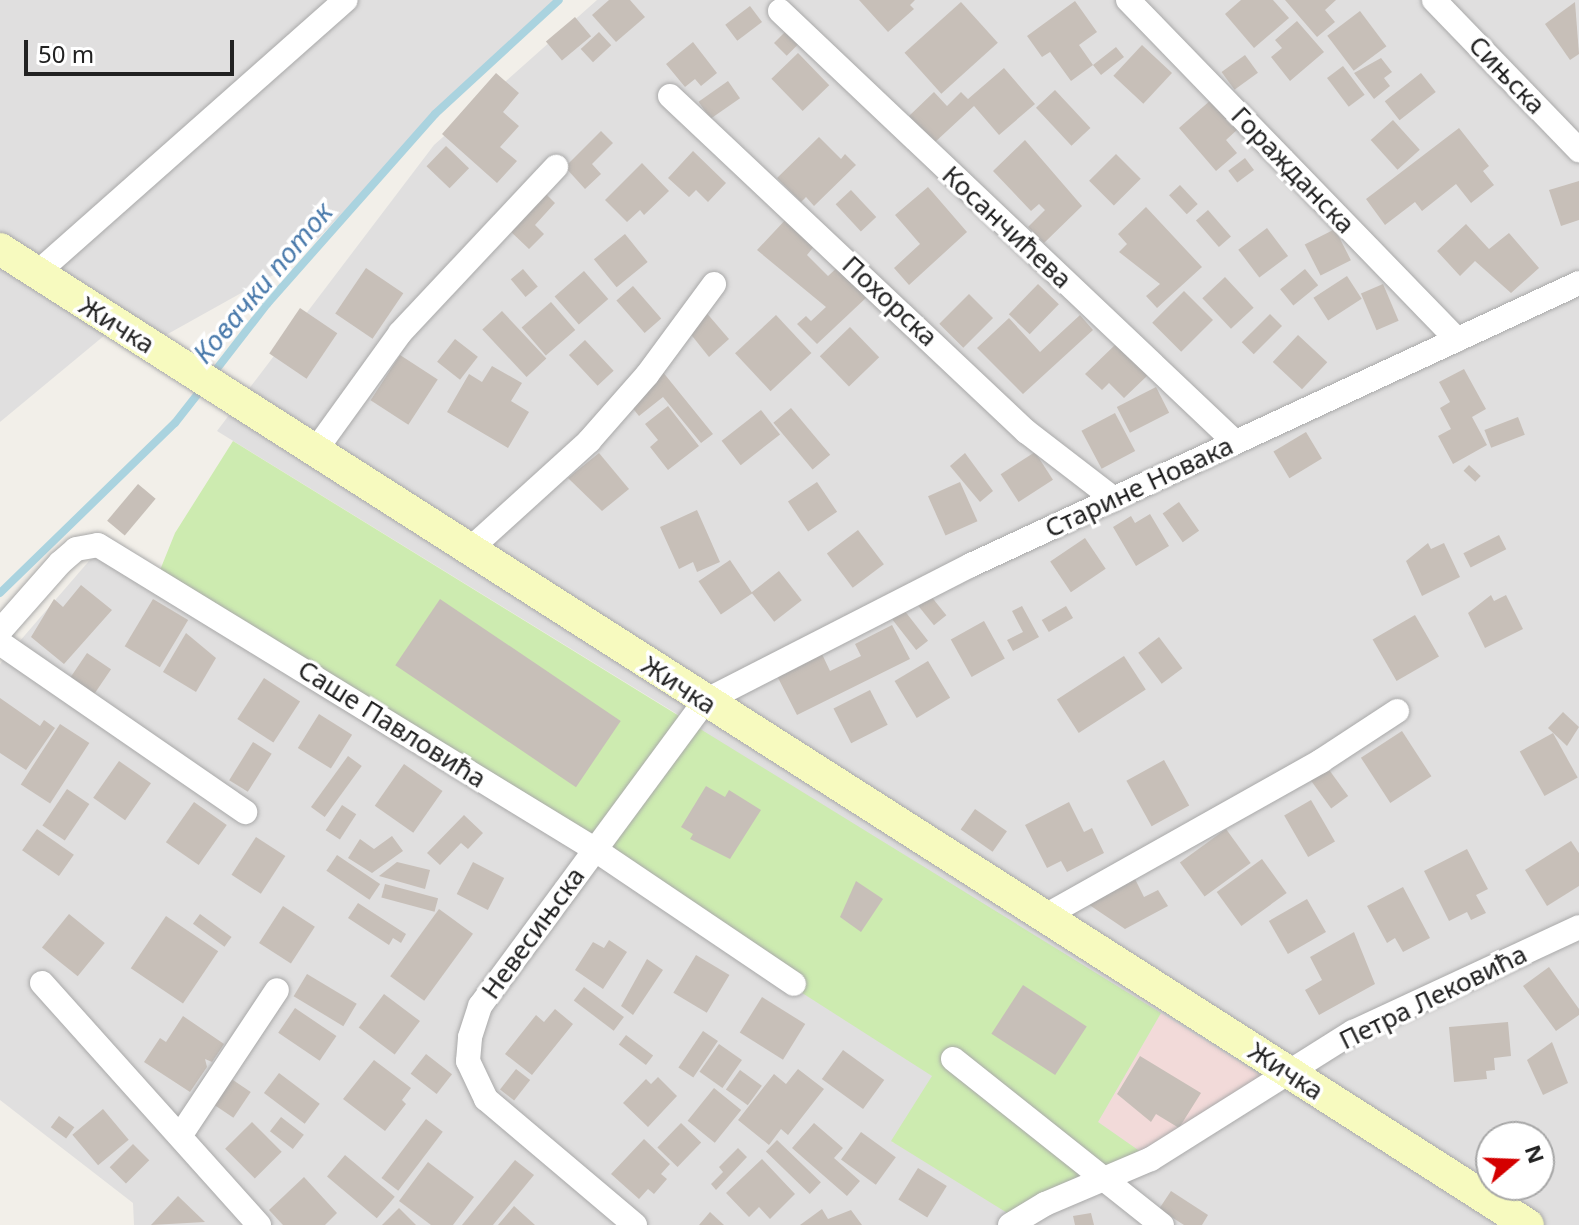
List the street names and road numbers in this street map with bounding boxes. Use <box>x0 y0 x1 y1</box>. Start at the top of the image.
street label: Сињска <box>1462 29 1552 121</box>
street label: Горажданска <box>1225 100 1361 240</box>
street label: Косанчићева <box>936 159 1078 295</box>
street label: Похорска <box>836 249 944 353</box>
street label: Жичка <box>74 290 160 360</box>
street label: Старине Новака <box>1040 430 1238 544</box>
street label: Жичка <box>636 649 722 721</box>
street label: Саше Павловића <box>292 654 492 794</box>
street label: Невесињска <box>475 861 591 1005</box>
street label: Петра Лековића <box>1334 938 1532 1056</box>
street label: Жичка <box>1243 1035 1329 1107</box>

